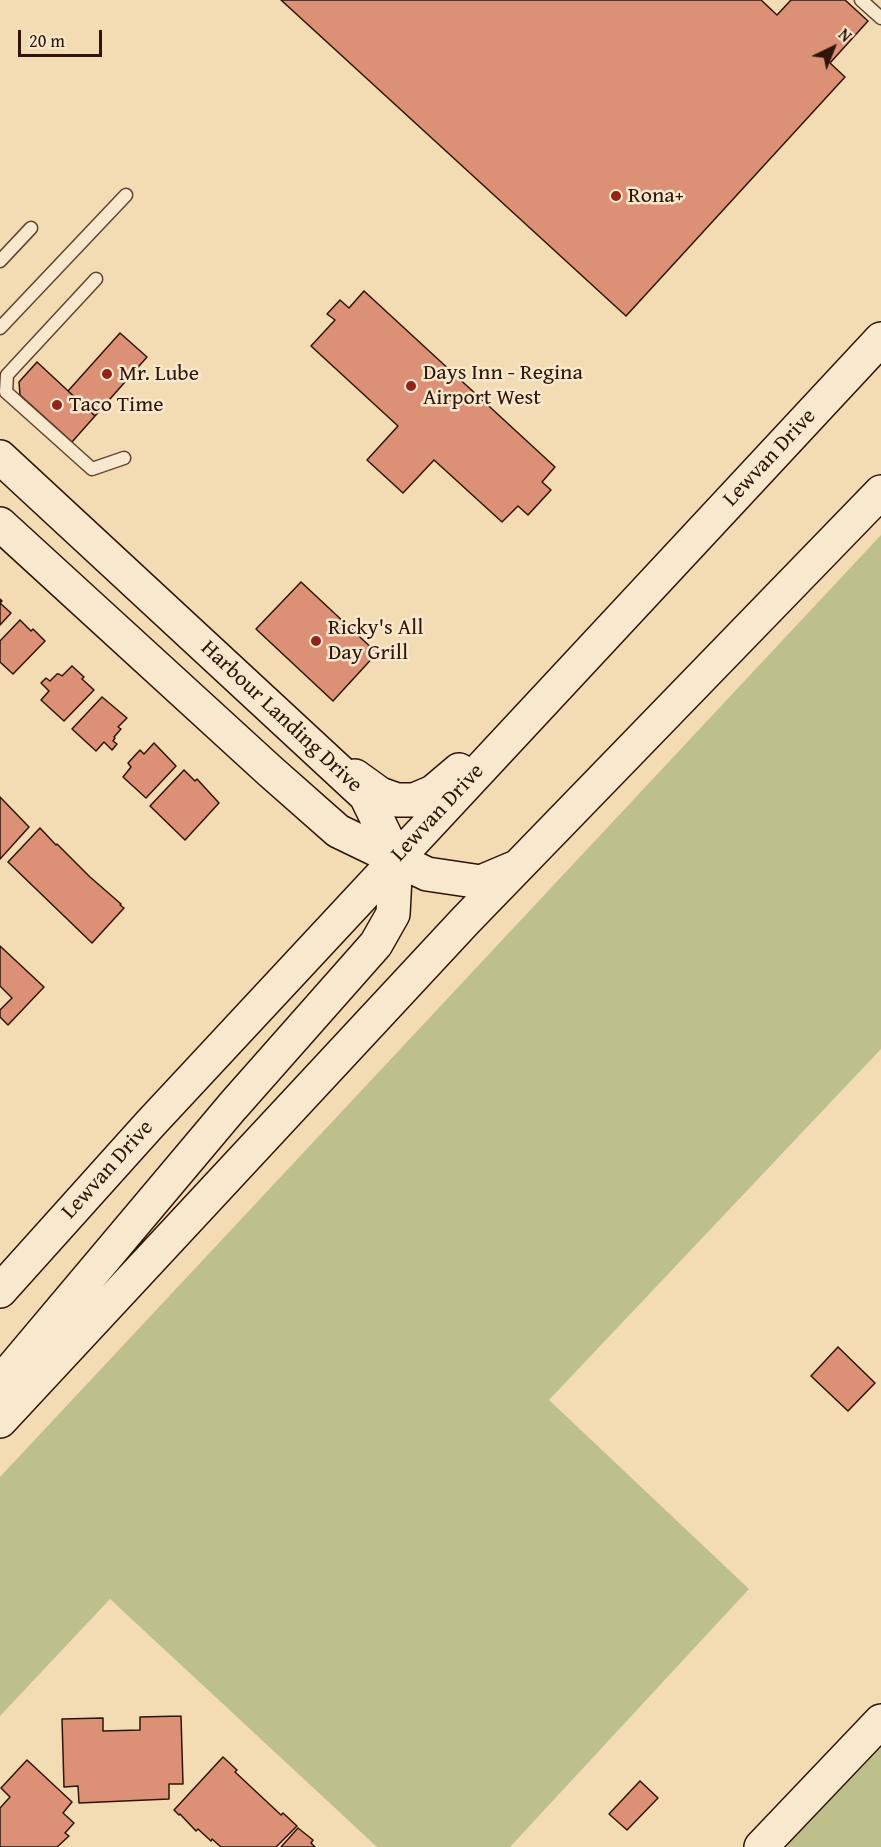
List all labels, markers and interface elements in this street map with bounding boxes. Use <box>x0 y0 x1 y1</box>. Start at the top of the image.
scale bar <box>21 18 105 56</box>
north arrow <box>803 18 863 78</box>
text: N <box>833 22 857 47</box>
text: 20 m <box>29 27 65 54</box>
place label: Rona+ <box>628 183 684 209</box>
marker: Rona+ <box>609 189 623 203</box>
place label: Days Inn - Regina Airport West <box>423 360 583 412</box>
place label: Mr. Lube <box>119 361 199 387</box>
marker: Mr. Lube <box>100 367 114 381</box>
marker: Days Inn - Regina Airport West <box>404 379 418 393</box>
place label: Taco Time <box>69 392 163 418</box>
marker: Taco Time <box>50 398 64 412</box>
street label: Lewvan Drive <box>718 404 822 512</box>
place label: Ricky's All Day Grill <box>328 615 423 666</box>
marker: Ricky's All Day Grill <box>309 634 323 648</box>
street label: Harbour Landing Drive <box>195 635 367 799</box>
street label: Lewvan Drive <box>386 759 490 867</box>
street label: Lewvan Drive <box>57 1115 159 1225</box>

